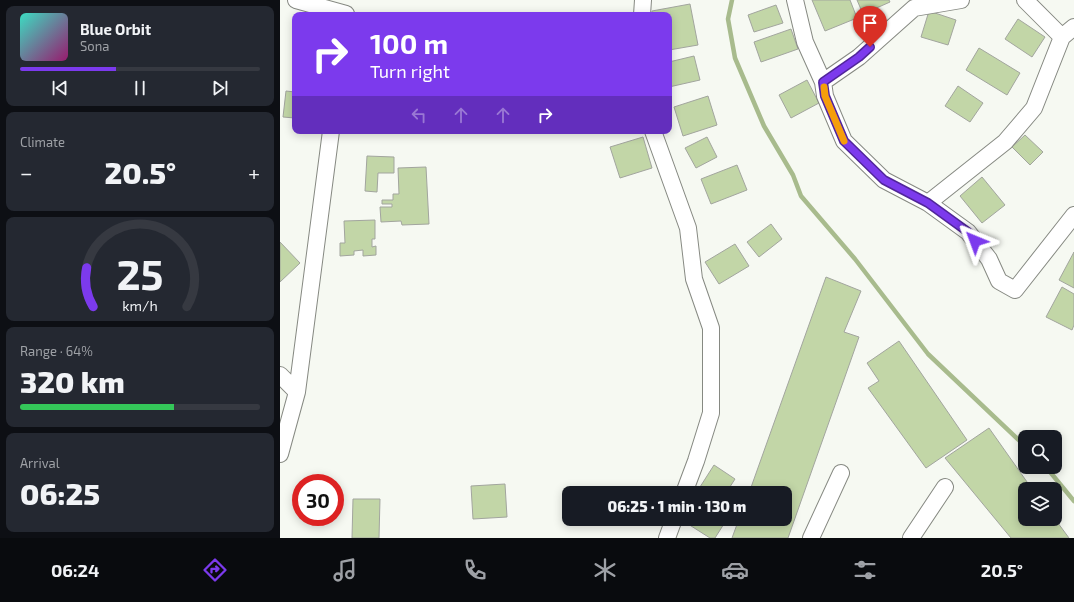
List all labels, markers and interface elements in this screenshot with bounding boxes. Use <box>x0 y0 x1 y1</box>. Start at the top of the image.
pin <box>853 6 887 47</box>
icon: arrive <box>859 12 881 34</box>
text: Blue Orbit <box>80 20 151 38</box>
text: 100 m <box>370 26 448 60</box>
icon: right <box>304 28 356 80</box>
text: Sona <box>80 38 109 54</box>
text: Turn right <box>370 60 450 82</box>
icon: previous <box>49 77 71 99</box>
icon: pause <box>129 77 151 99</box>
icon: next <box>209 77 231 99</box>
icon: left <box>408 104 430 126</box>
icon: ahead <box>450 104 472 126</box>
icon: ahead <box>492 104 514 126</box>
icon: right <box>534 104 556 126</box>
text: Climate <box>20 134 65 150</box>
text: 20.5° <box>105 154 176 190</box>
text: − <box>20 159 33 185</box>
text: + <box>248 159 260 185</box>
position arrow <box>954 220 996 262</box>
text: 25 <box>116 248 164 298</box>
text: km/h <box>122 297 158 314</box>
text: Range · 64% <box>20 343 93 359</box>
text: 320 km <box>20 363 125 399</box>
map controls <box>1018 430 1062 526</box>
button: search <box>1018 430 1062 474</box>
text: Arrival <box>20 455 60 471</box>
speed limit sign: 30 <box>292 474 344 526</box>
text: 06:25 <box>20 475 100 511</box>
button: layers <box>1018 482 1062 526</box>
text: 06:25 · 1 min · 130 m <box>608 497 746 515</box>
icon: directions <box>201 556 229 584</box>
icon: music <box>331 556 359 584</box>
icon: phone <box>461 556 489 584</box>
icon: climate <box>591 556 619 584</box>
icon: car <box>721 556 749 584</box>
icon: filters <box>851 556 879 584</box>
text: 06:24 <box>51 559 99 581</box>
text: 20.5° <box>981 559 1023 581</box>

